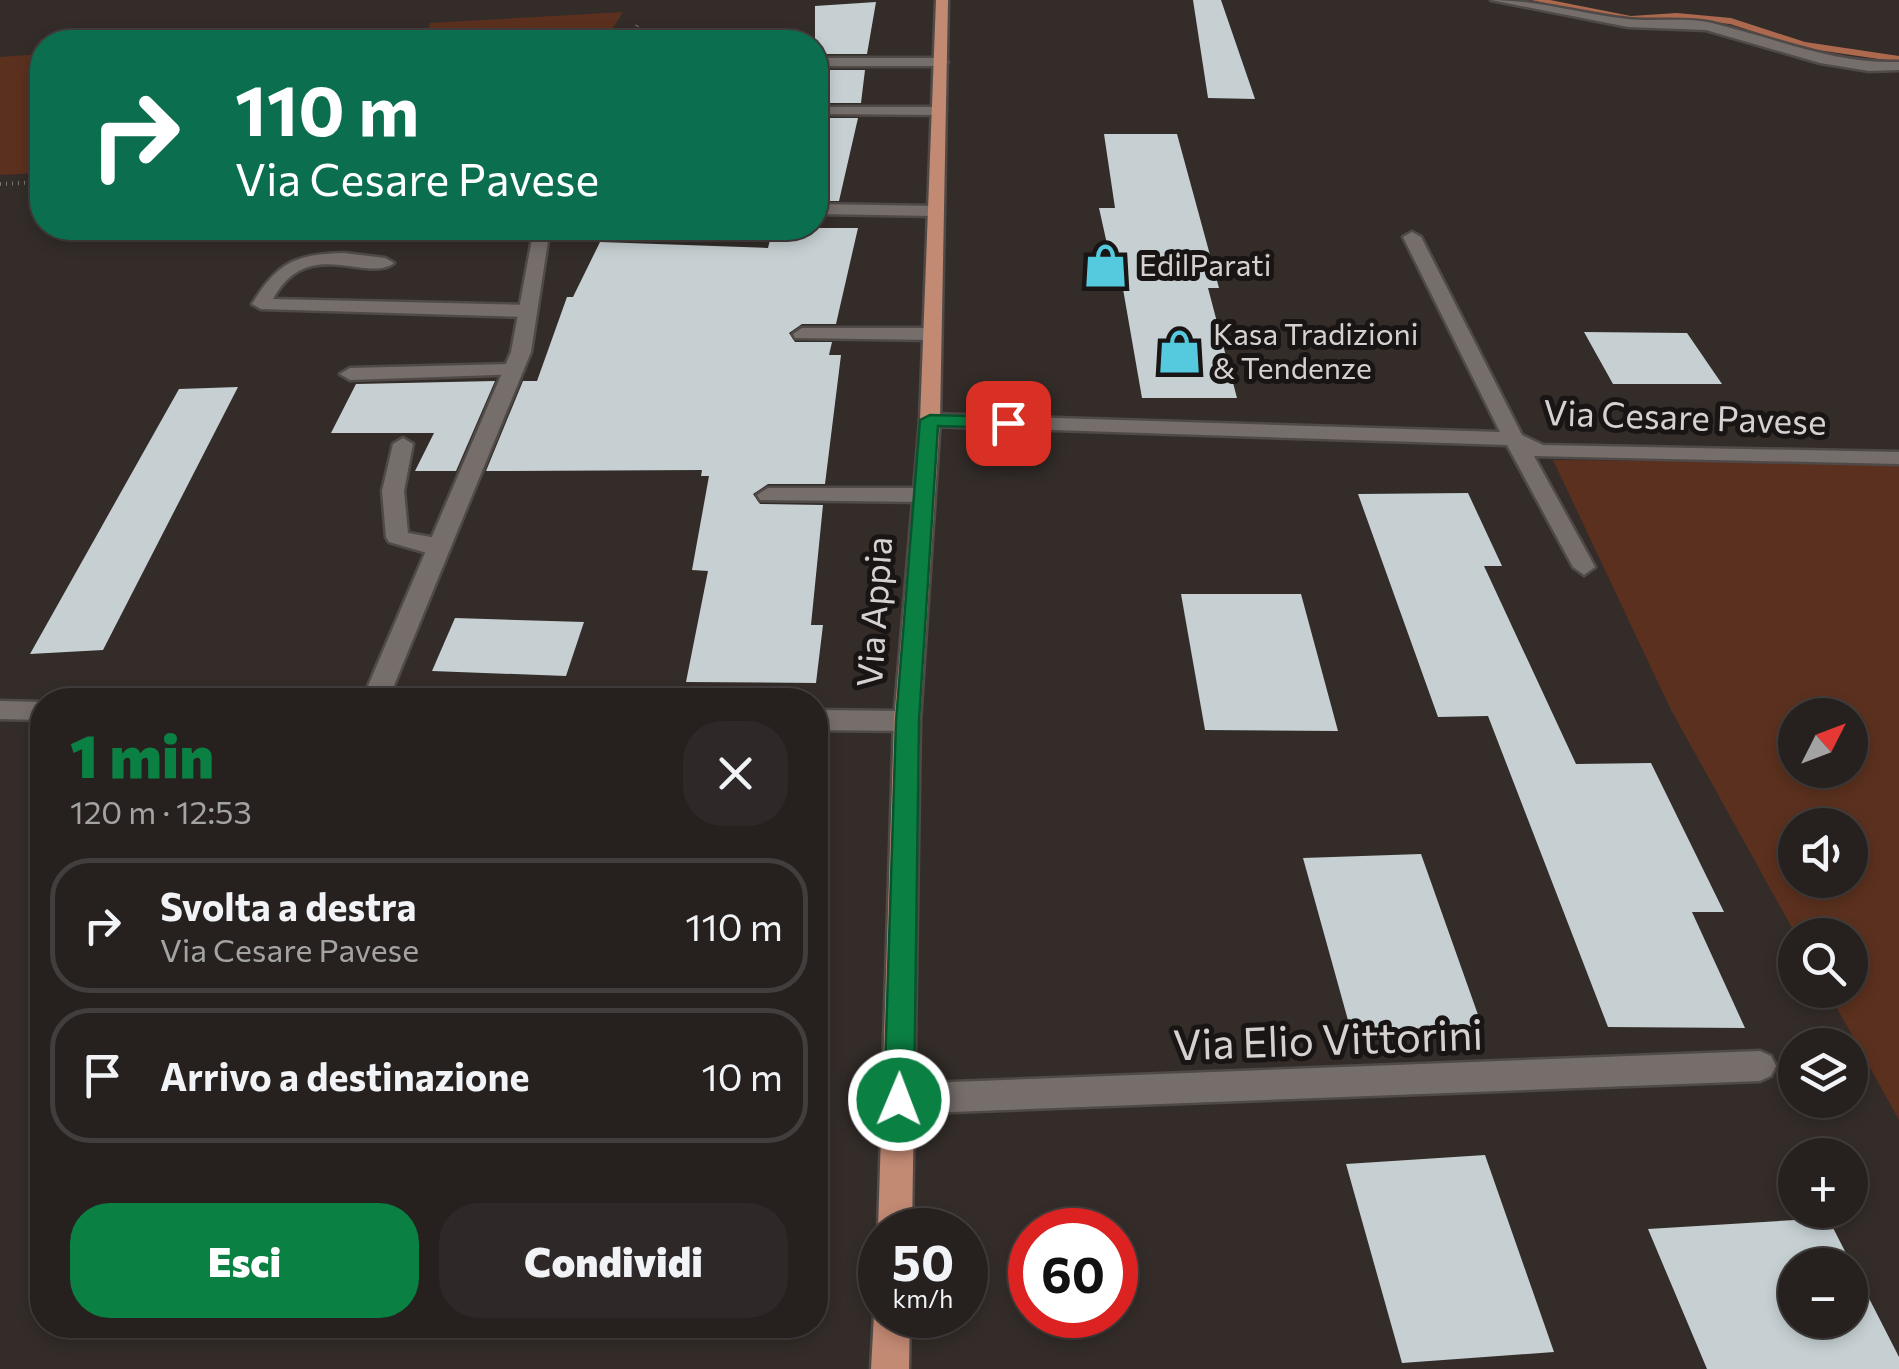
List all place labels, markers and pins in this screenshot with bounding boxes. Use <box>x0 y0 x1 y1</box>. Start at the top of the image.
shop icon: EdilParati <box>1082 242 1130 290</box>
place label: EdilParati <box>1139 245 1271 282</box>
place label: Kasa Tradizioni & Tendenze <box>1213 314 1418 385</box>
shop icon: Kasa Tradizioni & Tendenze <box>1156 328 1204 376</box>
pin <box>966 381 1051 466</box>

